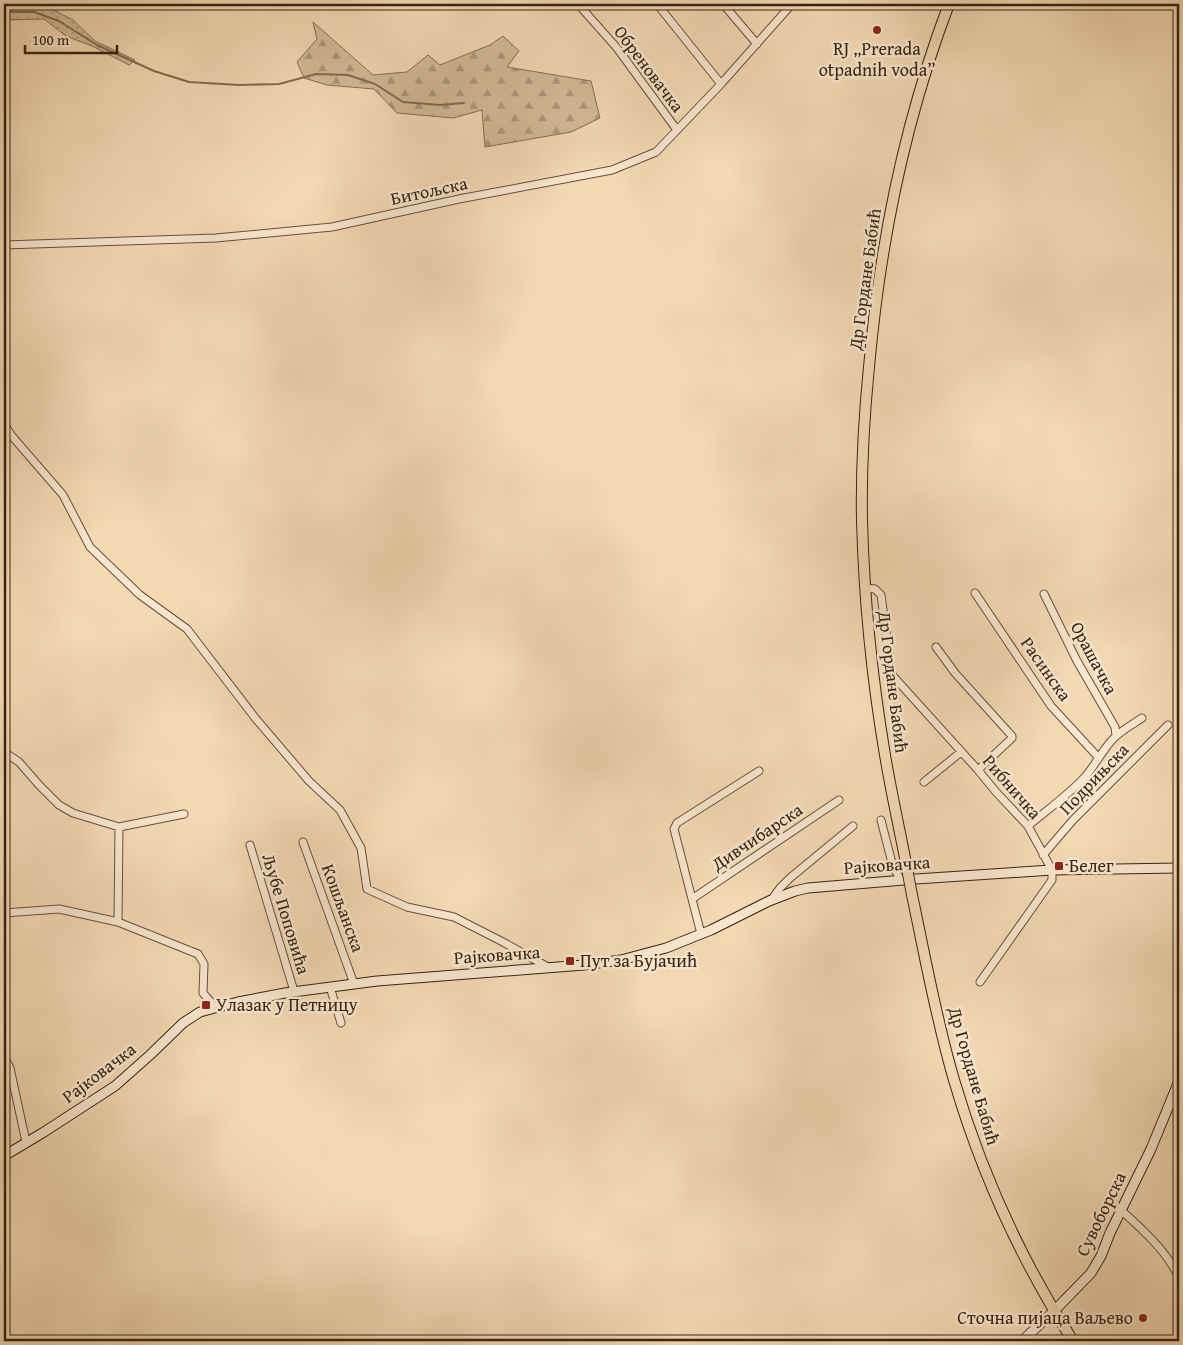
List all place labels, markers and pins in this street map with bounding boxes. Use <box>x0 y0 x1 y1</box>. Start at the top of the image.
marker: RJ „Prerada otpadnih voda” <box>871 24 883 36</box>
place label: RJ „Prerada otpadnih voda” <box>819 35 935 83</box>
place label: Белег <box>1069 852 1114 879</box>
marker: Белег <box>1053 860 1065 872</box>
place label: Пут за Бујачић <box>580 947 697 974</box>
marker: Пут за Бујачић <box>564 955 576 967</box>
place label: Улазак у Петницу <box>216 991 358 1018</box>
marker: Улазак у Петницу <box>200 999 212 1011</box>
place label: Сточна пијаца Ваљево <box>957 1304 1133 1331</box>
marker: Сточна пијаца Ваљево <box>1137 1312 1149 1324</box>

